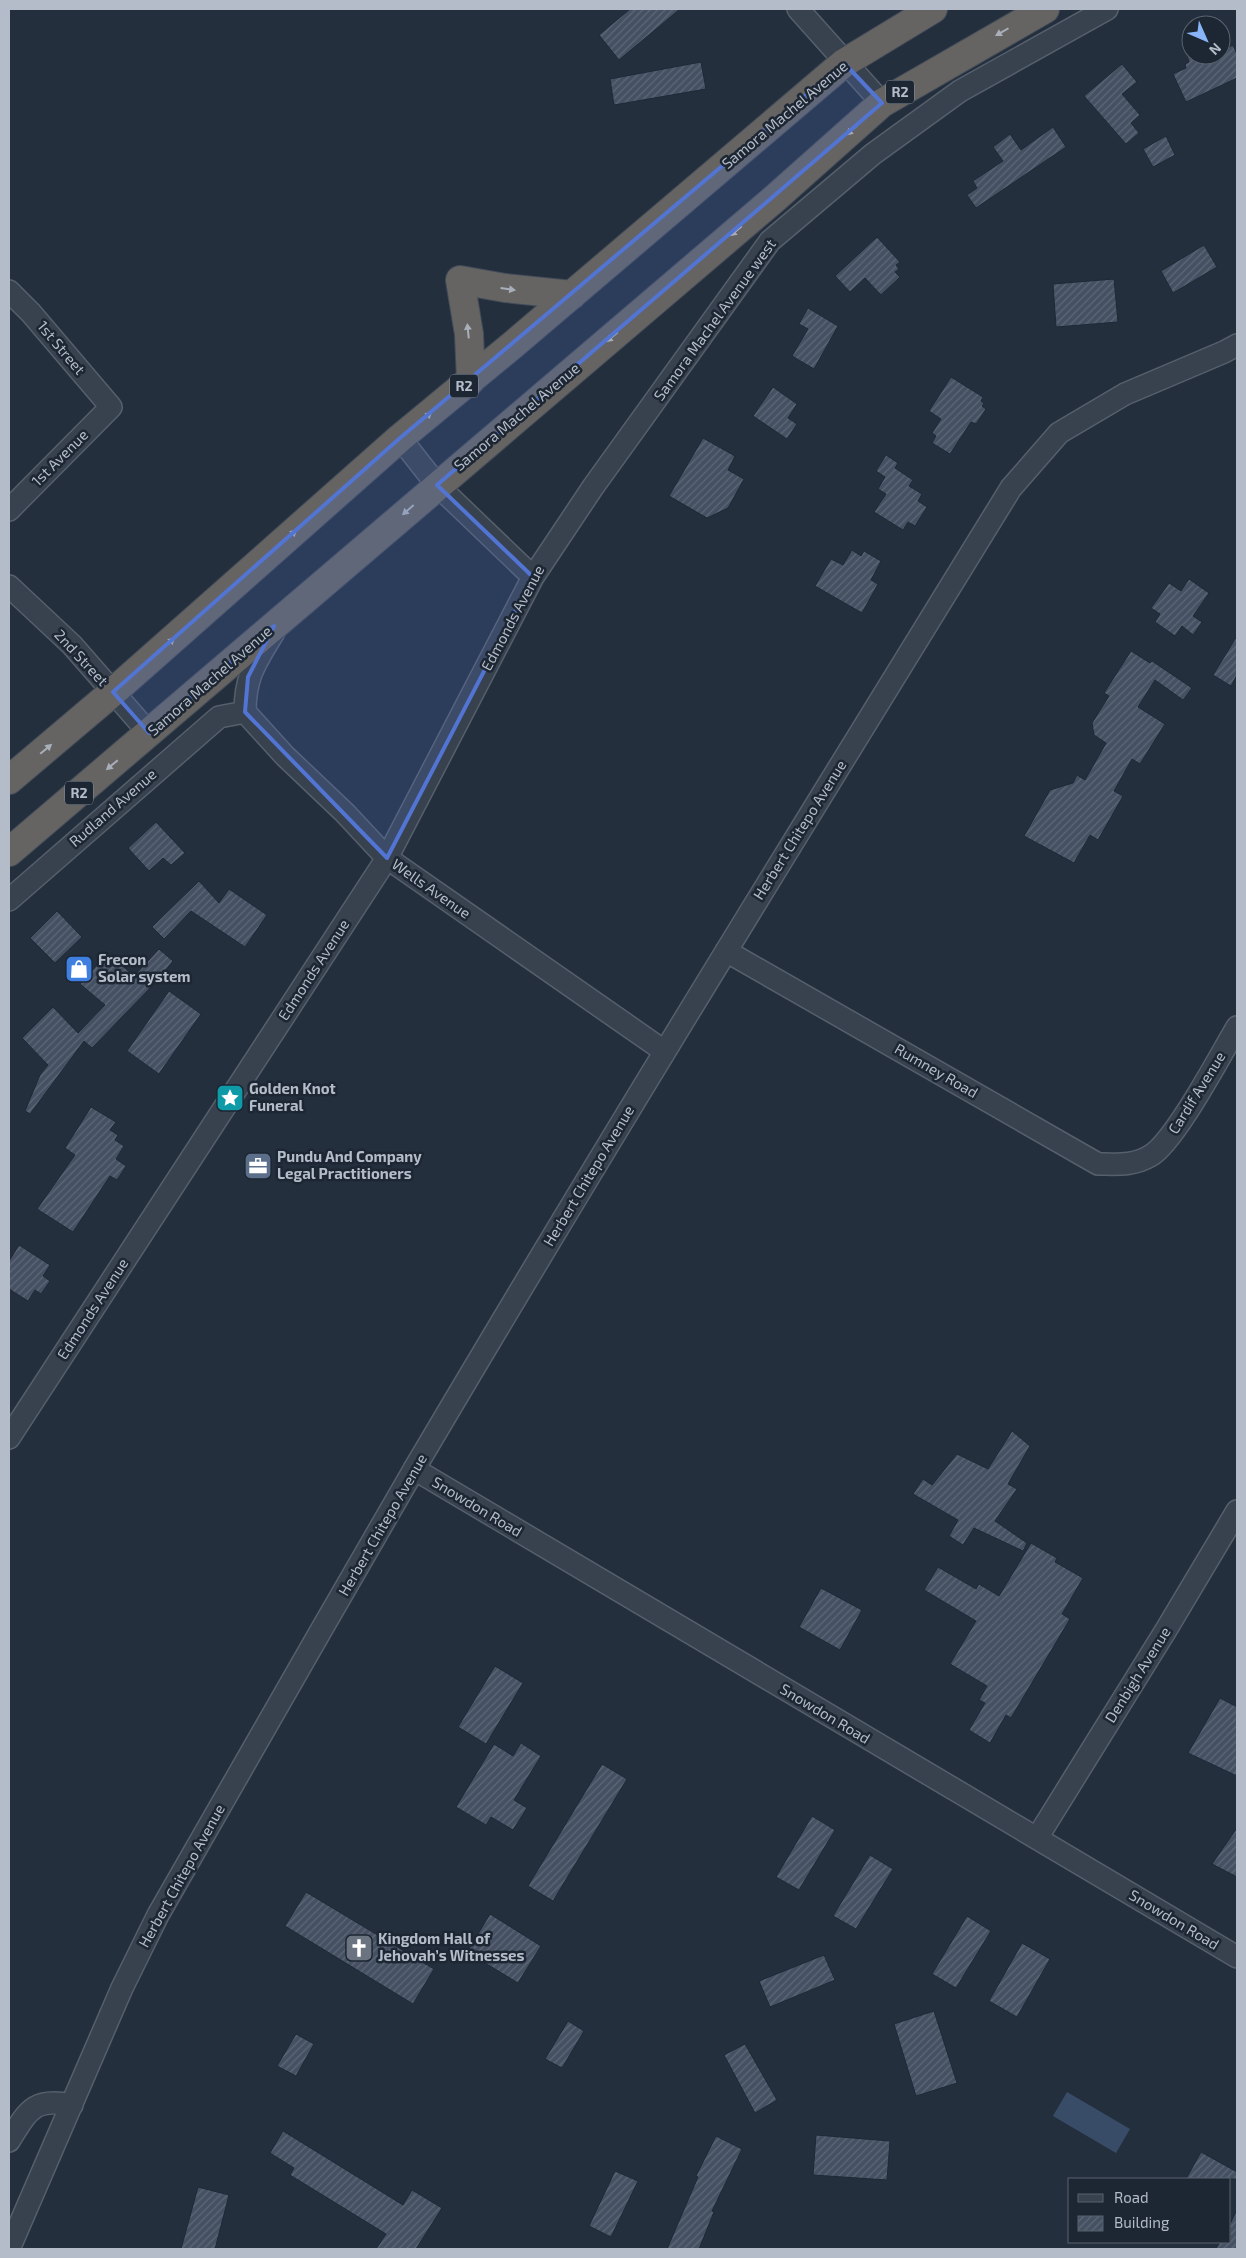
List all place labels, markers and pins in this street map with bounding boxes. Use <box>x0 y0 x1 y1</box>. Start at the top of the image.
place label: Frecon Solar system <box>98 950 191 986</box>
shop icon: Frecon Solar system <box>64 954 94 984</box>
place label: Golden Knot Funeral <box>249 1079 336 1114</box>
place icon: Golden Knot Funeral <box>215 1083 245 1113</box>
place label: Pundu And Company Legal Practitioners <box>277 1147 422 1182</box>
office icon: Pundu And Company Legal Practitioners <box>243 1151 273 1181</box>
place label: Kingdom Hall of Jehovah’s Witnesses <box>378 1929 525 1964</box>
church icon: Kingdom Hall of Jehovah’s Witnesses <box>344 1933 374 1963</box>

